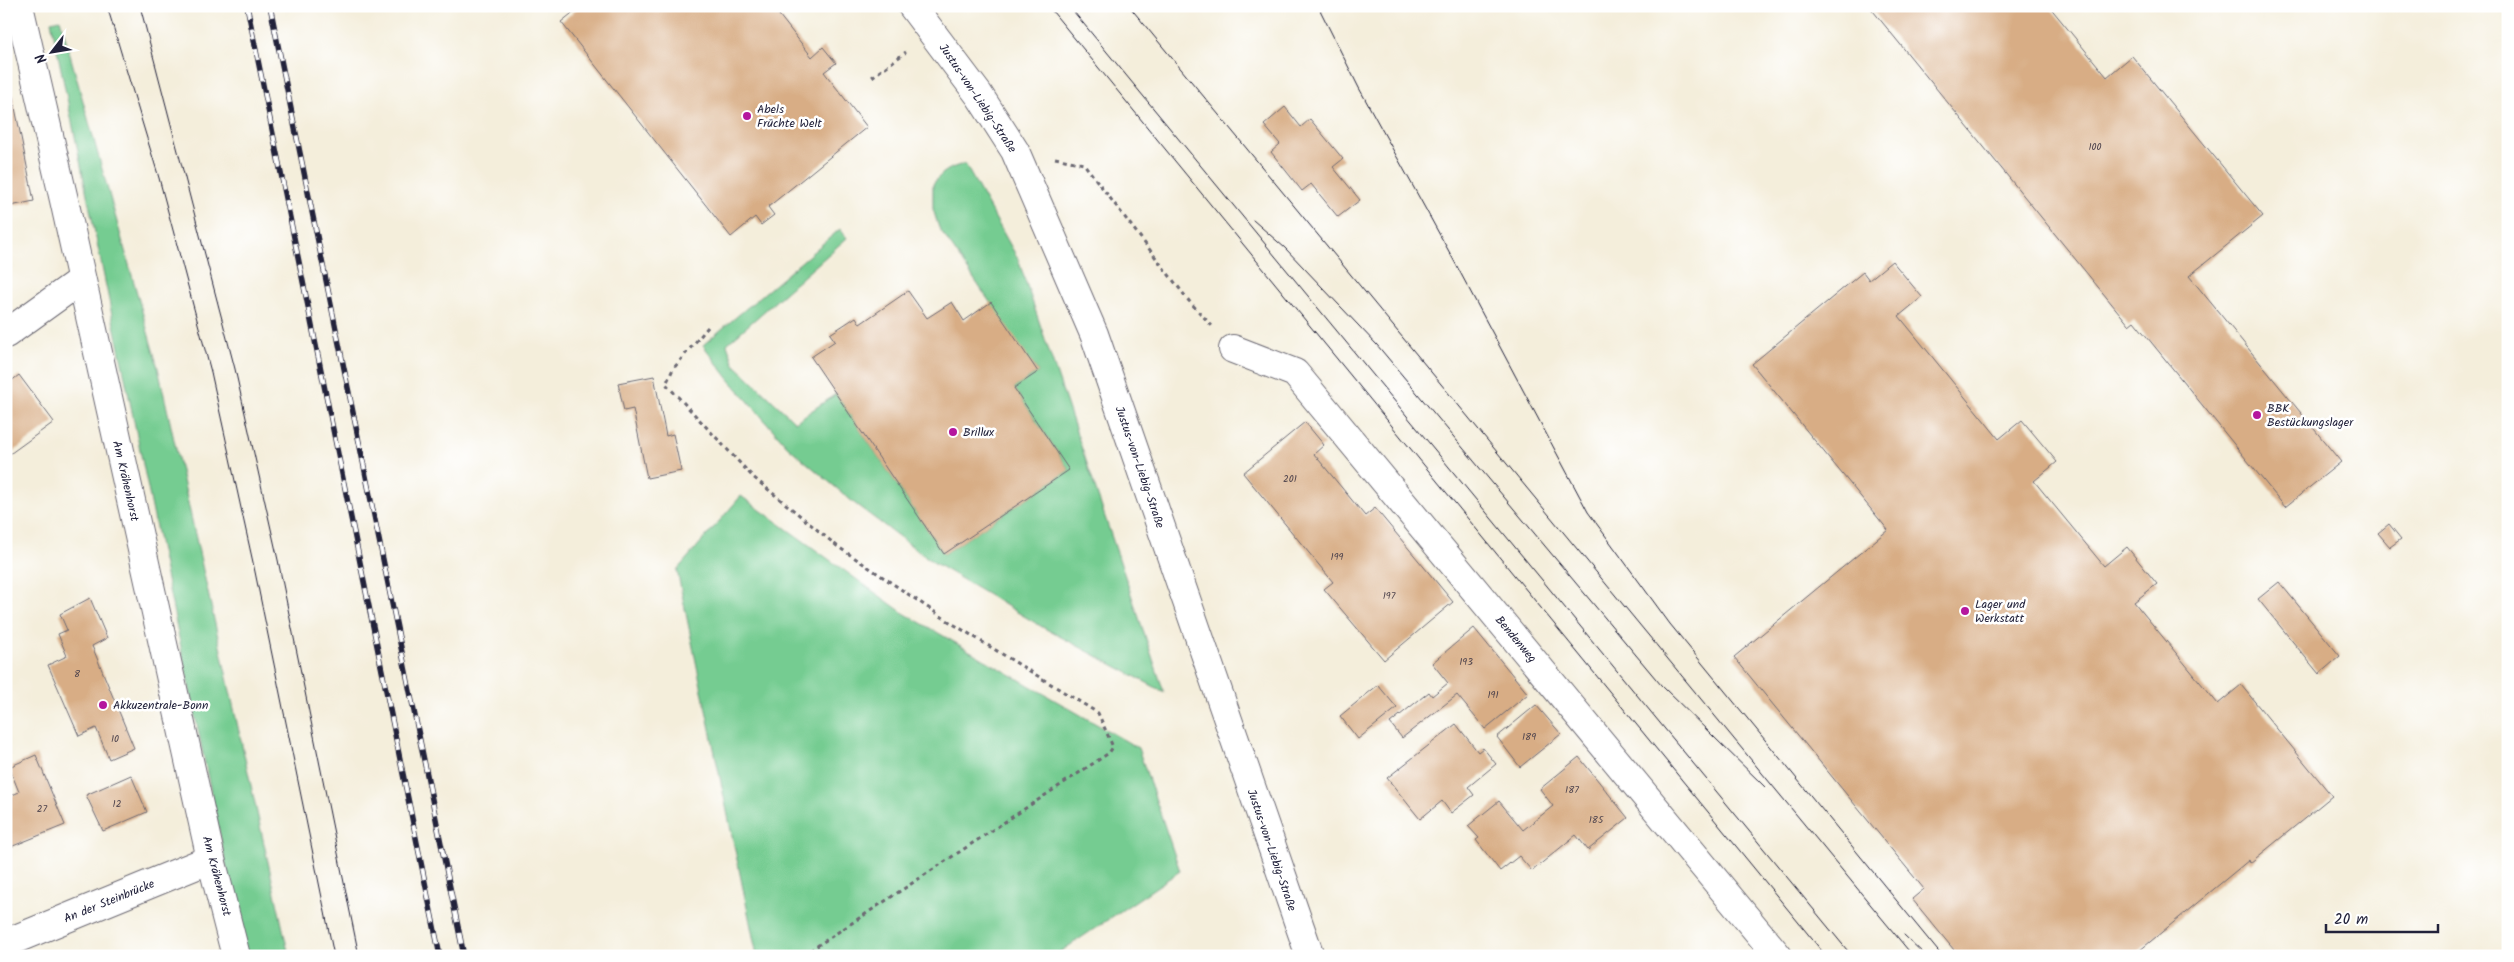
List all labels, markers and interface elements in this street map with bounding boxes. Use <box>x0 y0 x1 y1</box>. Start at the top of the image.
north arrow <box>28 28 78 78</box>
street label: Justus-von-Liebig-Straße <box>934 40 1022 157</box>
text: N <box>30 49 53 68</box>
place label: Abels Früchte Welt <box>757 100 822 133</box>
marker: Abels Früchte Welt <box>741 110 753 122</box>
house number: 100 <box>2088 139 2102 155</box>
place label: BBK Bestückungslager <box>2267 399 2354 432</box>
street label: Justus-von-Liebig-Straße <box>1110 403 1170 531</box>
marker: BBK Bestückungslager <box>2251 409 2263 421</box>
place label: Brillux <box>963 423 995 442</box>
marker: Brillux <box>947 426 959 438</box>
street label: Am Krähenhorst <box>107 439 144 524</box>
house number: 201 <box>1283 471 1297 487</box>
house number: 199 <box>1331 549 1344 565</box>
house number: 197 <box>1383 588 1396 604</box>
place label: Lager und Werkstatt <box>1975 595 2026 628</box>
marker: Lager und Werkstatt <box>1959 605 1971 617</box>
street label: Bendenweg <box>1490 612 1541 667</box>
house number: 193 <box>1459 654 1473 670</box>
house number: 8 <box>74 666 81 682</box>
house number: 191 <box>1487 687 1499 703</box>
place label: Akkuzentrale-Bonn <box>113 696 208 715</box>
marker: Akkuzentrale-Bonn <box>97 699 109 711</box>
house number: 189 <box>1522 729 1536 745</box>
house number: 10 <box>111 731 119 747</box>
house number: 187 <box>1565 782 1579 798</box>
street label: Justus-von-Liebig-Straße <box>1242 786 1302 914</box>
house number: 12 <box>113 796 122 812</box>
house number: 27 <box>37 801 48 817</box>
house number: 185 <box>1589 812 1604 828</box>
street label: Am Krähenhorst <box>197 834 236 919</box>
street label: An der Steinbrücke <box>61 874 158 928</box>
scale bar <box>2326 902 2439 934</box>
text: 20 m <box>2334 908 2368 932</box>

